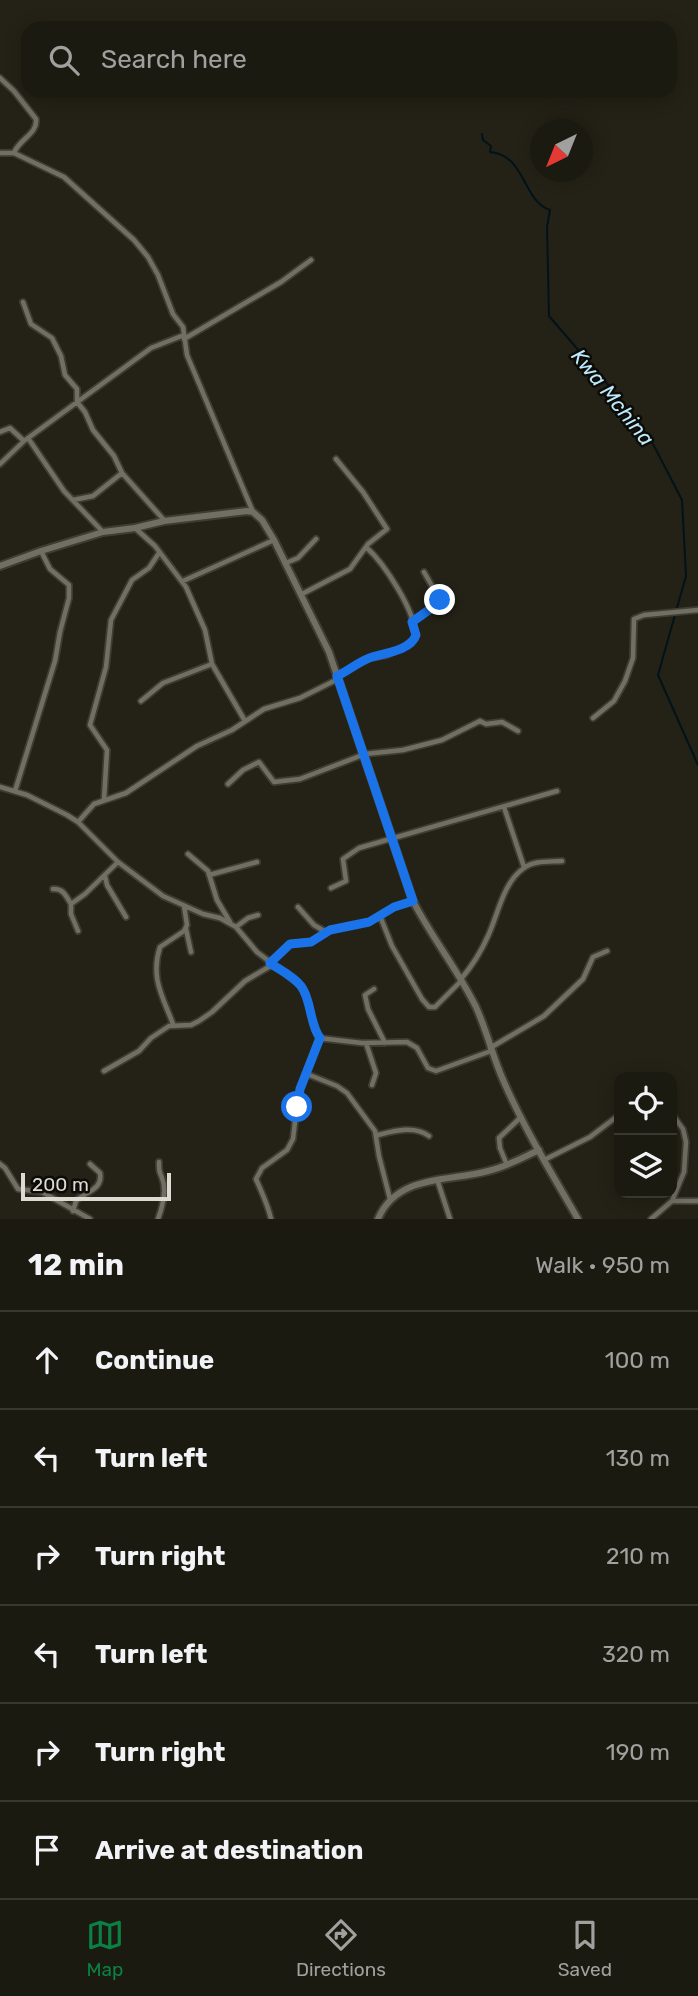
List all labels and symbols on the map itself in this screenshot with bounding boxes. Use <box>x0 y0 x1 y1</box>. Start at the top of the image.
north arrow <box>530 119 593 182</box>
water label: Kwa Mchina <box>566 344 660 450</box>
route end <box>424 584 455 615</box>
route start <box>281 1091 312 1122</box>
scale bar <box>21 1170 172 1202</box>

